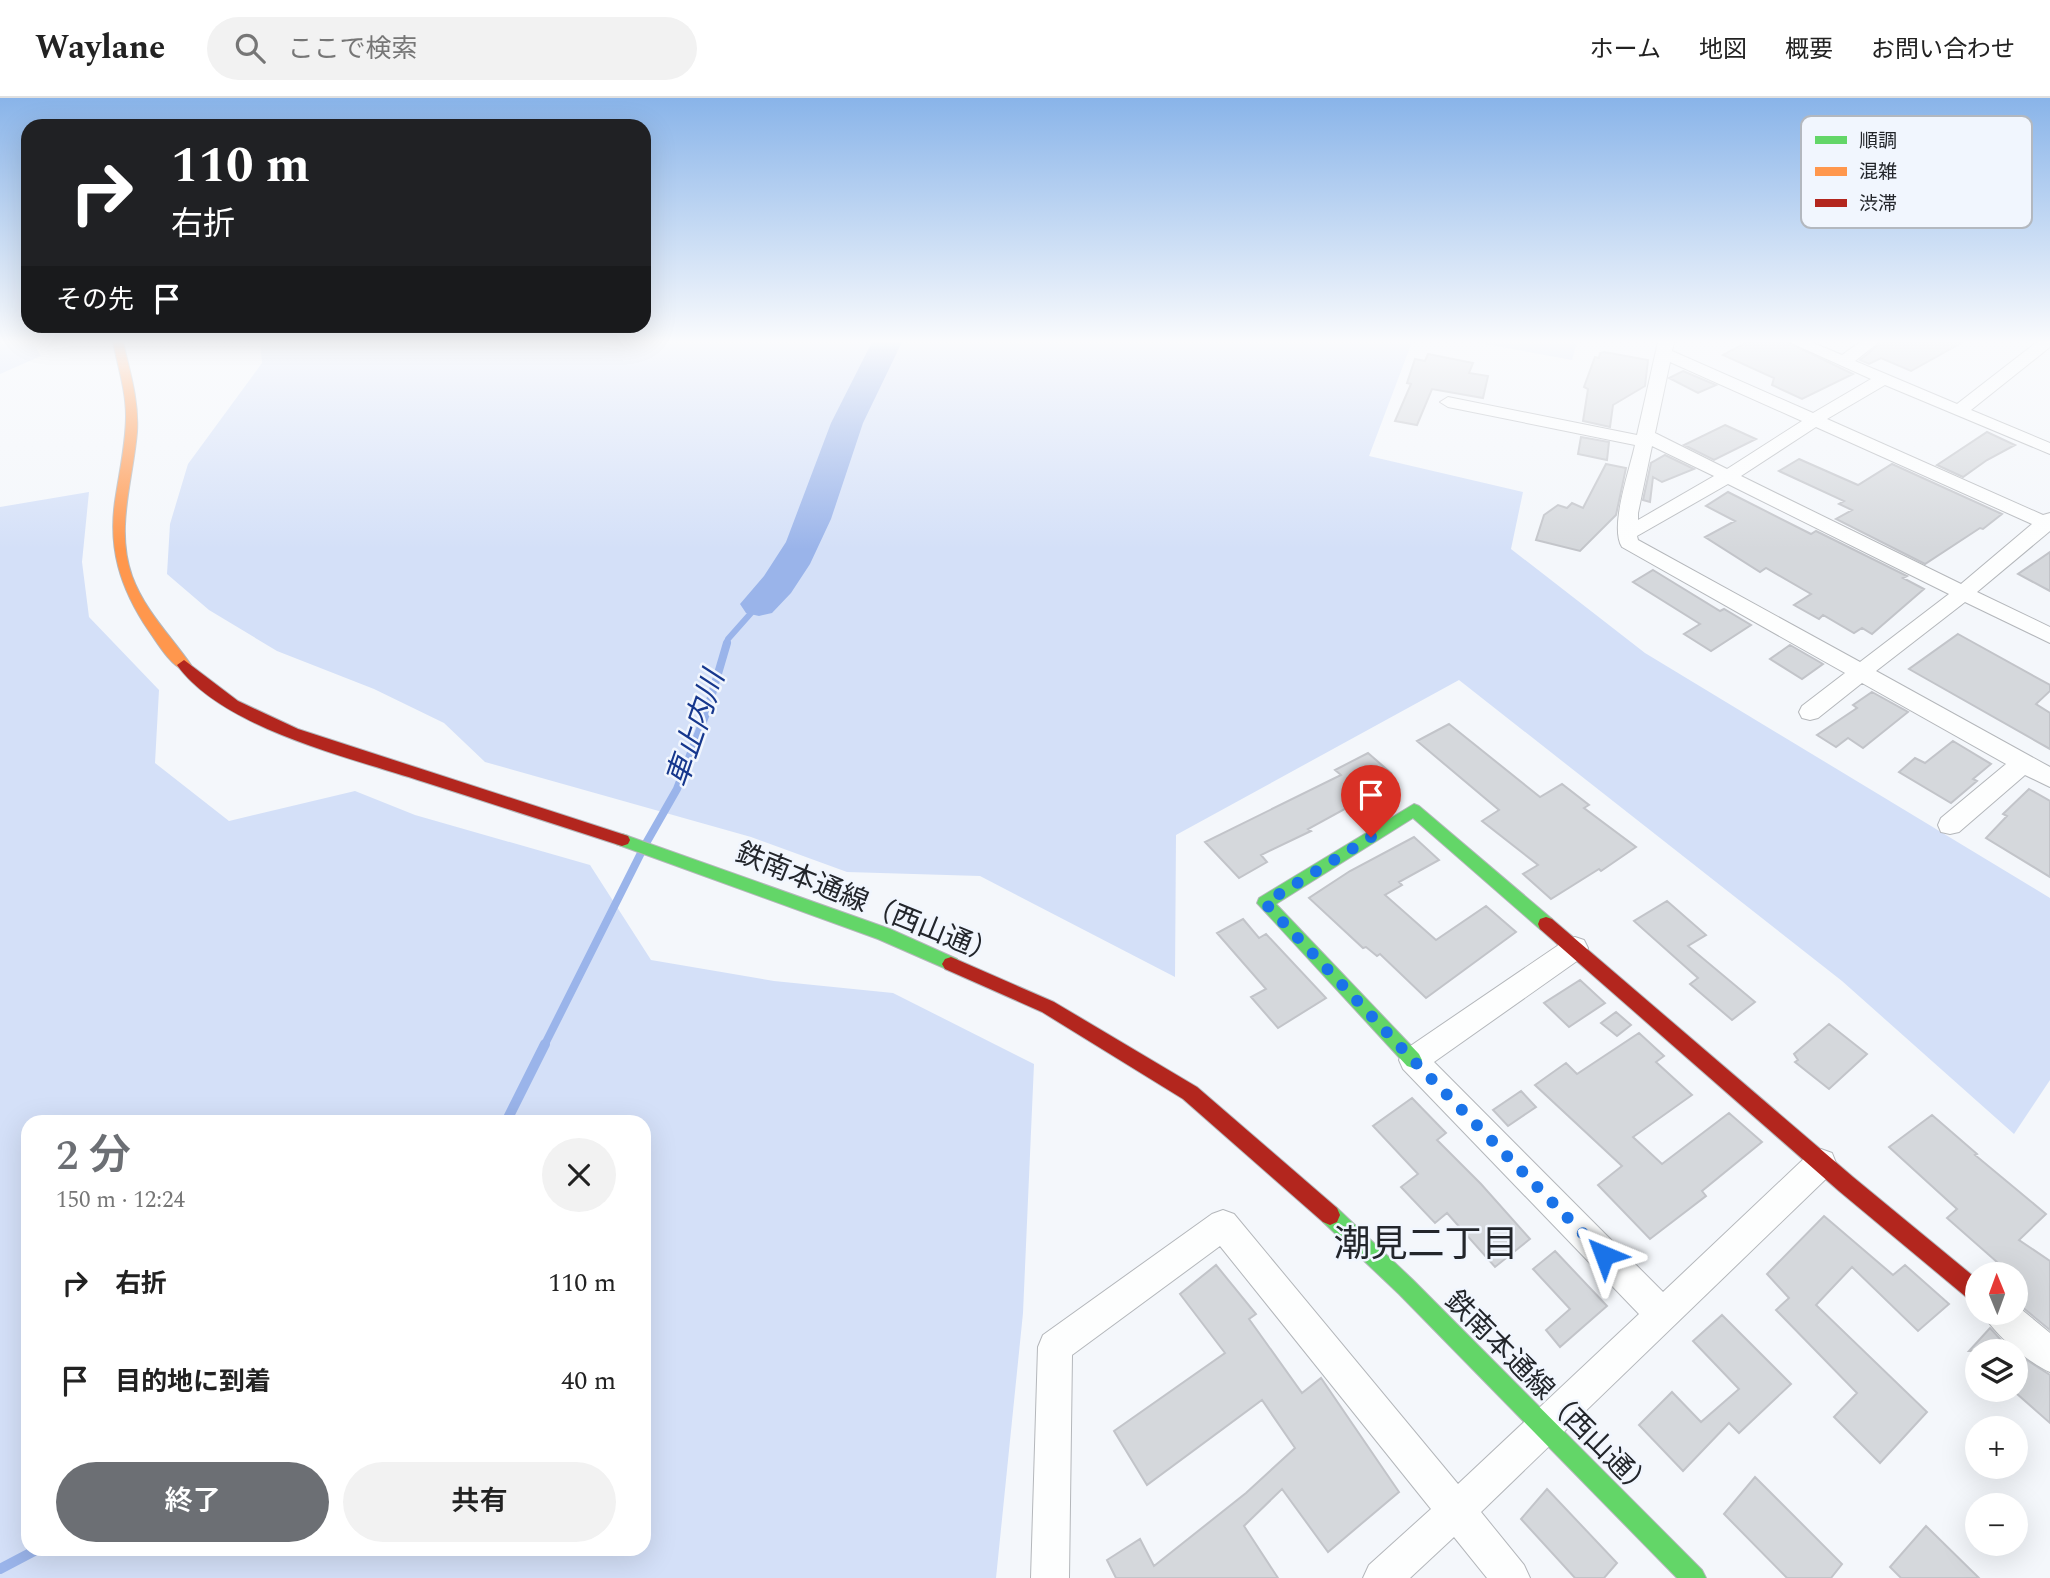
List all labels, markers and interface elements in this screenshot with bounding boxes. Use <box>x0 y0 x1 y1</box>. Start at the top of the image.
search box <box>207 17 697 80</box>
text: Waylane <box>35 23 165 73</box>
icon: search <box>231 29 269 67</box>
text: ここで検索 <box>287 29 418 69</box>
text: ホーム <box>1590 32 1661 68</box>
text: 地図 <box>1699 32 1747 68</box>
text: 概要 <box>1785 32 1833 68</box>
text: お問い合わせ <box>1871 32 2015 68</box>
legend <box>1801 116 2032 228</box>
text: 順調 <box>1859 127 1897 156</box>
text: 110 m <box>171 129 310 204</box>
icon: right <box>56 147 147 238</box>
text: 混雑 <box>1859 158 1897 187</box>
text: 渋滞 <box>1859 190 1897 219</box>
text: 右折 <box>171 200 235 249</box>
text: その先 <box>56 280 134 320</box>
icon: arrive <box>148 280 186 318</box>
water label: 車止内川 <box>655 662 738 793</box>
pin <box>1341 765 1401 837</box>
icon: arrive <box>1352 776 1390 814</box>
street label: 鉄南本通線（西山通） <box>729 832 1005 976</box>
text: 2 分 <box>56 1125 131 1188</box>
button: close <box>542 1138 616 1212</box>
text: 150 m · 12:24 <box>56 1183 185 1218</box>
district label: 潮見二丁目 <box>1334 1217 1519 1273</box>
position arrow <box>1567 1218 1641 1292</box>
north arrow <box>1965 1262 2028 1325</box>
map controls <box>1965 1262 2028 1556</box>
text: 110 m <box>548 1263 616 1303</box>
icon: right <box>56 1264 94 1302</box>
text: 右折 <box>115 1264 167 1304</box>
street label: 鉄南本通線（西山通） <box>1435 1281 1663 1509</box>
button: layers <box>1965 1339 2028 1402</box>
text: 40 m <box>561 1361 616 1401</box>
icon: arrive <box>56 1362 94 1400</box>
text: 目的地に到着 <box>115 1362 271 1402</box>
button: + <box>1965 1416 2028 1479</box>
button: 終了 <box>56 1462 329 1542</box>
button: 共有 <box>343 1462 616 1542</box>
button: − <box>1965 1493 2028 1556</box>

